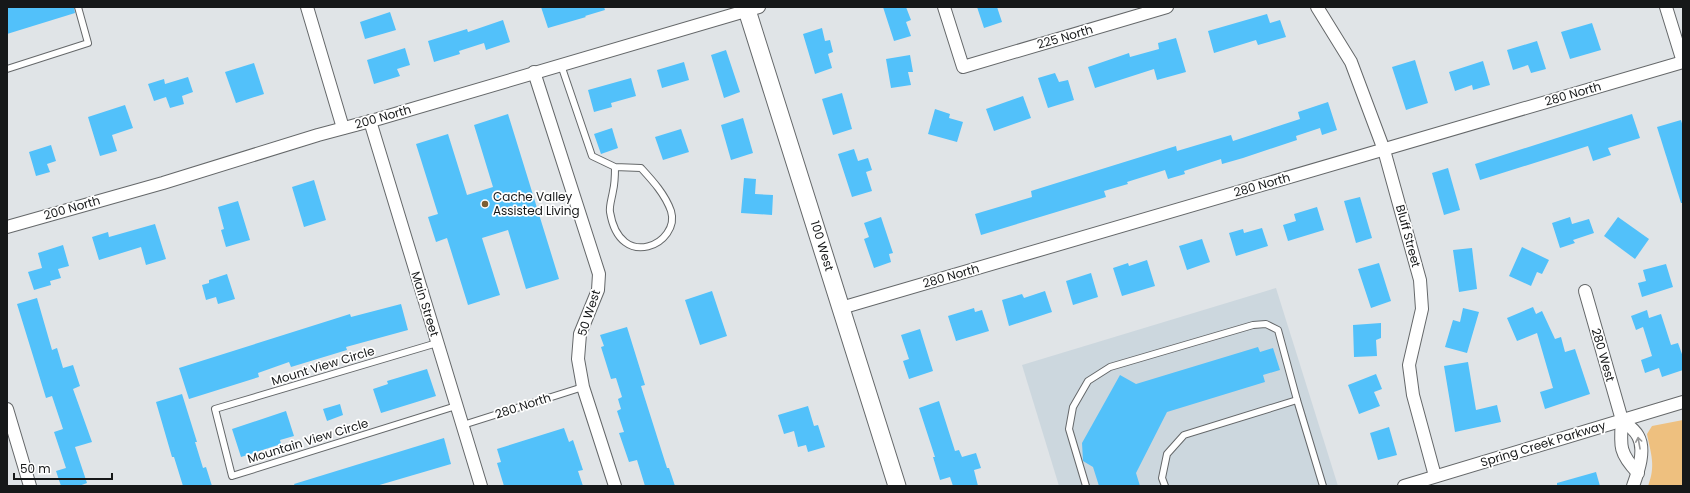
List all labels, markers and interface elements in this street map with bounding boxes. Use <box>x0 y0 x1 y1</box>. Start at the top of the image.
street label: 225 North <box>1035 20 1095 53</box>
street label: 280 North <box>1543 77 1603 110</box>
street label: 200 North <box>353 100 413 133</box>
street label: 280 North <box>1232 168 1292 201</box>
place label: Cache Valley Assisted Living <box>493 188 580 219</box>
street label: 200 North <box>42 191 102 224</box>
marker: Cache Valley Assisted Living <box>480 199 490 209</box>
street label: Bluff Street <box>1392 203 1425 269</box>
street label: 100 West <box>807 219 838 273</box>
street label: 280 North <box>921 259 981 292</box>
street label: Main Street <box>407 269 443 339</box>
street label: 50 West <box>573 287 604 338</box>
street label: 280 West <box>1588 326 1619 384</box>
street label: Mount View Circle <box>269 342 376 389</box>
street label: 280 North <box>493 389 553 423</box>
street label: Mountain View Circle <box>245 414 370 467</box>
street label: Spring Creek Parkway <box>1478 416 1608 471</box>
one-way arrow <box>1635 437 1643 450</box>
scale bar <box>14 455 112 481</box>
text: 50 m <box>20 460 51 477</box>

